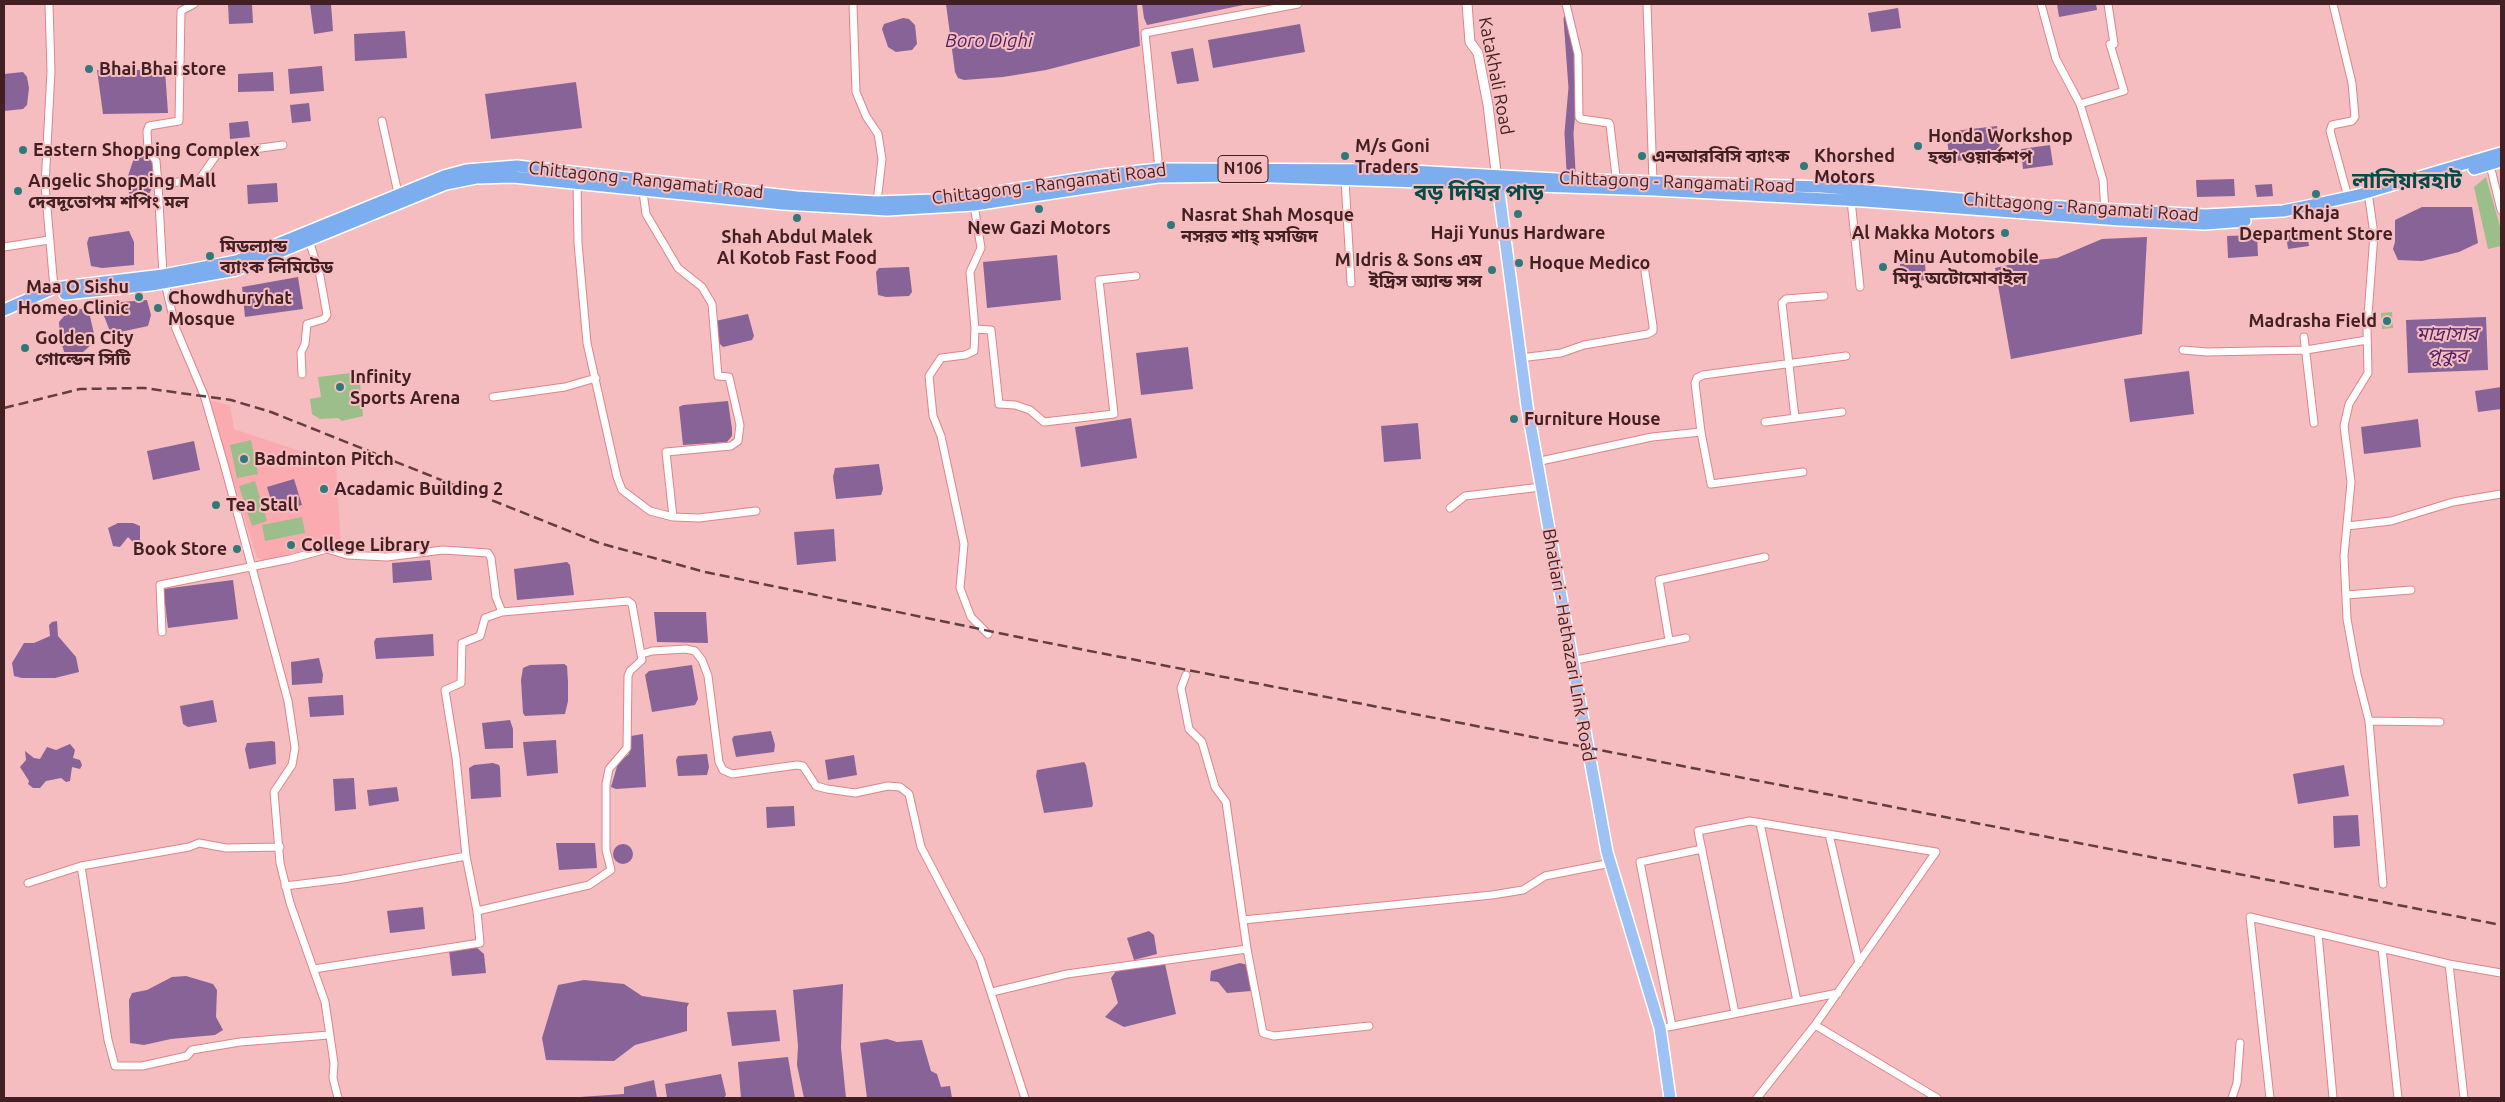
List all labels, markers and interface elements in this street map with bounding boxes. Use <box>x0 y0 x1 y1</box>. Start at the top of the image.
street label: Katakhali Road <box>1474 15 1518 137</box>
water label: Boro Dighi <box>945 30 1033 52</box>
place label: Bhai Bhai store <box>99 58 226 80</box>
marker: Bhai Bhai store <box>83 63 95 75</box>
place label: Honda Workshop হন্ডা ওয়ার্কশপ <box>1928 125 2073 168</box>
place label: M/s Goni Traders <box>1355 135 1430 178</box>
place label: Eastern Shopping Complex <box>33 139 259 161</box>
marker: Honda Workshop হন্ডা ওয়ার্কশপ <box>1912 140 1924 152</box>
marker: Eastern Shopping Complex <box>17 144 29 156</box>
place label: এনআরবিসি ব্যাংক <box>1652 145 1790 167</box>
place label: Khorshed Motors <box>1814 145 1895 188</box>
marker: M/s Goni Traders <box>1339 150 1351 162</box>
marker: এনআরবিসি ব্যাংক <box>1636 150 1648 162</box>
road number: N106 <box>1218 156 1268 182</box>
street label: Chittagong - Rangamati Road <box>527 157 765 203</box>
street label: Chittagong - Rangamati Road <box>930 159 1168 209</box>
marker: Khorshed Motors <box>1798 160 1810 172</box>
street label: Chittagong - Rangamati Road <box>1559 167 1795 197</box>
district label: লালিয়ারহাট <box>2352 168 2462 194</box>
place label: Angelic Shopping Mall দেবদূতোপম শপিং মল <box>28 170 216 212</box>
district label: বড় দিঘির পাড় <box>1414 180 1544 206</box>
marker: Angelic Shopping Mall দেবদূতোপম শপিং মল <box>12 185 24 197</box>
street label: Chittagong - Rangamati Road <box>1962 188 2200 226</box>
marker: Khaja Department Store <box>2310 188 2322 200</box>
place label: Khaja Department Store <box>2239 202 2393 244</box>
marker: New Gazi Motors <box>1033 203 1045 215</box>
place label: Nasrat Shah Mosque নসরত শাহ্‌ মসজিদ <box>1181 204 1354 246</box>
marker: Haji Yunus Hardware <box>1512 208 1524 220</box>
marker: Shah Abdul Malek Al Kotob Fast Food <box>791 212 803 224</box>
place label: New Gazi Motors <box>967 217 1111 239</box>
marker: Nasrat Shah Mosque নসরত শাহ্‌ মসজিদ <box>1165 219 1177 231</box>
place label: Haji Yunus Hardware <box>1431 222 1605 244</box>
place label: Al Makka Motors <box>1852 222 1995 244</box>
place label: Shah Abdul Malek Al Kotob Fast Food <box>717 226 877 268</box>
marker: Al Makka Motors <box>1999 227 2011 239</box>
place label: মিডল্যান্ড ব্যাংক লিমিটেড <box>220 235 333 278</box>
place label: Minu Automobile মিনু অটোমোবাইল <box>1893 246 2039 288</box>
place label: M Idris & Sons এম ইদ্রিস অ্যান্ড সন্স <box>1335 249 1482 292</box>
marker: মিডল্যান্ড ব্যাংক লিমিটেড <box>204 250 216 262</box>
place label: Hoque Medico <box>1529 252 1650 274</box>
marker: Hoque Medico <box>1513 257 1525 269</box>
marker: Minu Automobile মিনু অটোমোবাইল <box>1877 261 1889 273</box>
marker: M Idris & Sons এম ইদ্রিস অ্যান্ড সন্স <box>1486 264 1498 276</box>
place label: Maa O Sishu Homeo Clinic <box>18 276 129 318</box>
place label: Chowdhuryhat Mosque <box>168 287 292 330</box>
marker: Maa O Sishu Homeo Clinic <box>133 291 145 303</box>
marker: Chowdhuryhat Mosque <box>152 302 164 314</box>
place label: Madrasha Field <box>2249 310 2377 332</box>
marker: Madrasha Field <box>2381 315 2393 327</box>
water label: মাদ্রাসার পুকুর <box>2416 323 2478 367</box>
place label: Golden City গোল্ডেন সিটি <box>35 327 134 369</box>
marker: Golden City গোল্ডেন সিটি <box>19 342 31 354</box>
place label: Infinity Sports Arena <box>350 366 460 408</box>
marker: Infinity Sports Arena <box>334 381 346 393</box>
place label: Furniture House <box>1524 408 1661 430</box>
marker: Furniture House <box>1508 413 1520 425</box>
place label: Badminton Pitch <box>254 448 394 470</box>
marker: Badminton Pitch <box>238 453 250 465</box>
place label: Acadamic Building 2 <box>334 478 503 500</box>
marker: Acadamic Building 2 <box>318 483 330 495</box>
place label: Tea Stall <box>226 494 298 516</box>
marker: Tea Stall <box>210 499 222 511</box>
street label: Bhatiari - Hathazari Link Road <box>1538 527 1600 763</box>
place label: College Library <box>301 534 430 556</box>
place label: Book Store <box>133 538 227 560</box>
marker: College Library <box>285 539 297 551</box>
marker: Book Store <box>231 543 243 555</box>

